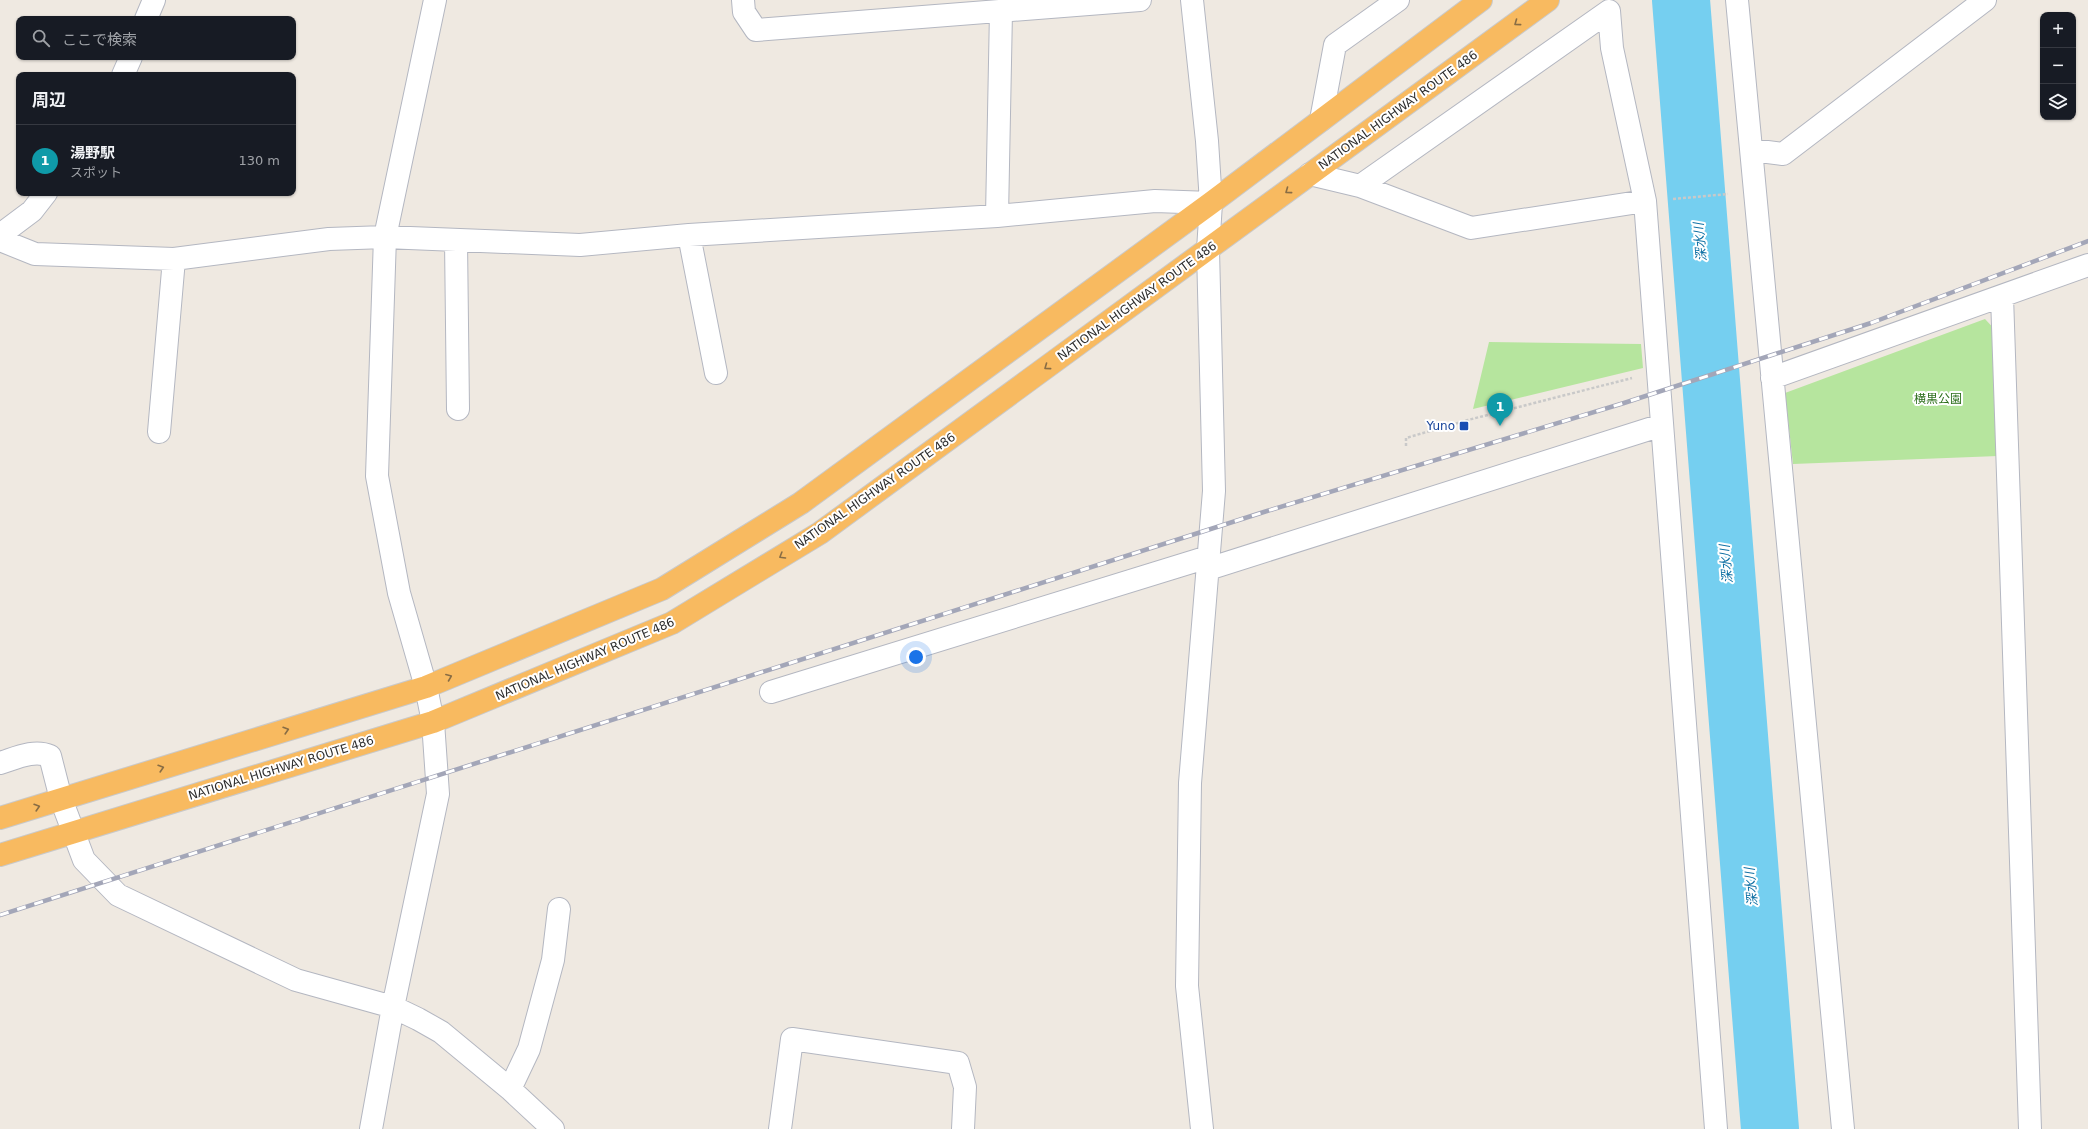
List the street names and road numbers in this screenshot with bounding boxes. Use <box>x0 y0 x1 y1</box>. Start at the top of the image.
street label: NATIONAL HIGHWAY ROUTE 486 <box>1316 48 1480 172</box>
street label: NATIONAL HIGHWAY ROUTE 486 <box>1055 239 1219 363</box>
street label: NATIONAL HIGHWAY ROUTE 486 <box>792 430 958 552</box>
street label: NATIONAL HIGHWAY ROUTE 486 <box>493 615 677 703</box>
street label: NATIONAL HIGHWAY ROUTE 486 <box>187 733 375 803</box>

